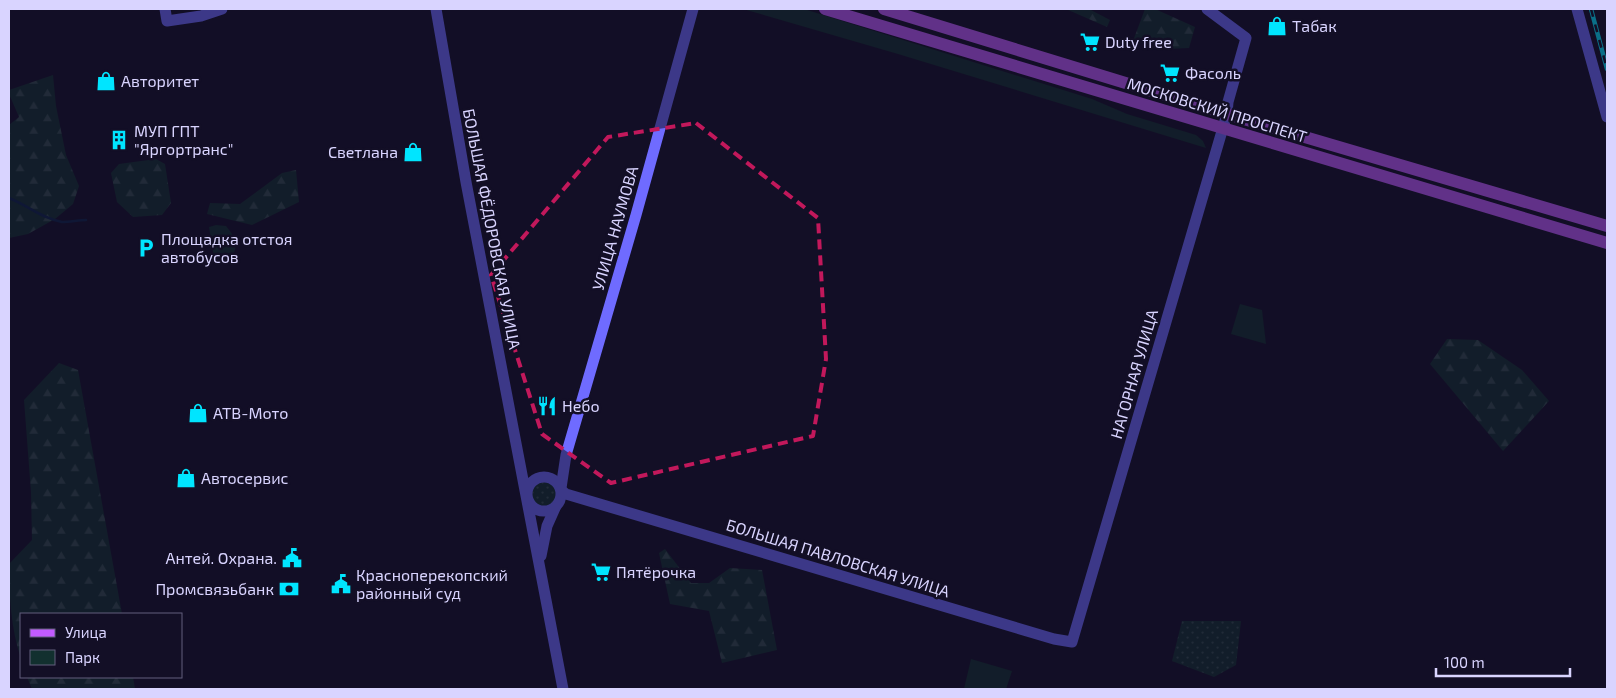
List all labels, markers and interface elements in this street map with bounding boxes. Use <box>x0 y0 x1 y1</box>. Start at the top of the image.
shop icon: Табак <box>1266 15 1288 37</box>
place label: Табак <box>1292 16 1337 35</box>
supermarket icon: Duty free <box>1079 31 1101 53</box>
place label: Duty free <box>1105 32 1172 51</box>
supermarket icon: Фасоль <box>1159 62 1181 84</box>
place label: Фасоль <box>1185 63 1241 82</box>
shop icon: Авторитет <box>95 70 117 92</box>
place label: Авторитет <box>121 71 199 90</box>
street label: МОСКОВСКИЙ ПРОСПЕКТ <box>1125 73 1309 146</box>
street label: БОЛЬШАЯ ФЁДОРОВСКАЯ УЛИЦА <box>460 107 525 351</box>
place label: МУП ГПТ "Яргортранс" <box>134 121 233 158</box>
building icon: МУП ГПТ "Яргортранс" <box>108 129 130 151</box>
shop icon: Светлана <box>402 141 424 163</box>
place label: Светлана <box>328 142 398 161</box>
street label: УЛИЦА НАУМОВА <box>588 163 641 292</box>
place label: Площадка отстоя автобусов <box>161 229 292 267</box>
parking icon: Площадка отстоя автобусов <box>135 237 157 259</box>
street label: НАГОРНАЯ УЛИЦА <box>1106 307 1161 441</box>
restaurant icon: Небо <box>536 395 558 417</box>
place label: Небо <box>562 396 600 415</box>
shop icon: АТВ-Мото <box>187 402 209 424</box>
place label: АТВ-Мото <box>213 403 288 422</box>
shop icon: Автосервис <box>175 467 197 489</box>
place label: Автосервис <box>201 468 289 487</box>
street label: БОЛЬШАЯ ПАВЛОВСКАЯ УЛИЦА <box>724 514 952 601</box>
public building icon: Антей. Охрана. <box>281 547 303 569</box>
place label: Антей. Охрана. <box>166 548 277 567</box>
supermarket icon: Пятёрочка <box>590 561 612 583</box>
place label: Пятёрочка <box>616 562 696 581</box>
place label: Красноперекопский районный суд <box>356 565 508 603</box>
public building icon: Красноперекопский районный суд <box>330 573 352 595</box>
bank icon: Промсвязьбанк <box>278 578 300 600</box>
place label: Промсвязьбанк <box>155 579 274 598</box>
legend <box>20 613 182 678</box>
text: Улица <box>65 623 107 641</box>
scale bar <box>1436 646 1570 678</box>
text: Парк <box>65 648 100 666</box>
text: 100 m <box>1444 653 1485 671</box>

